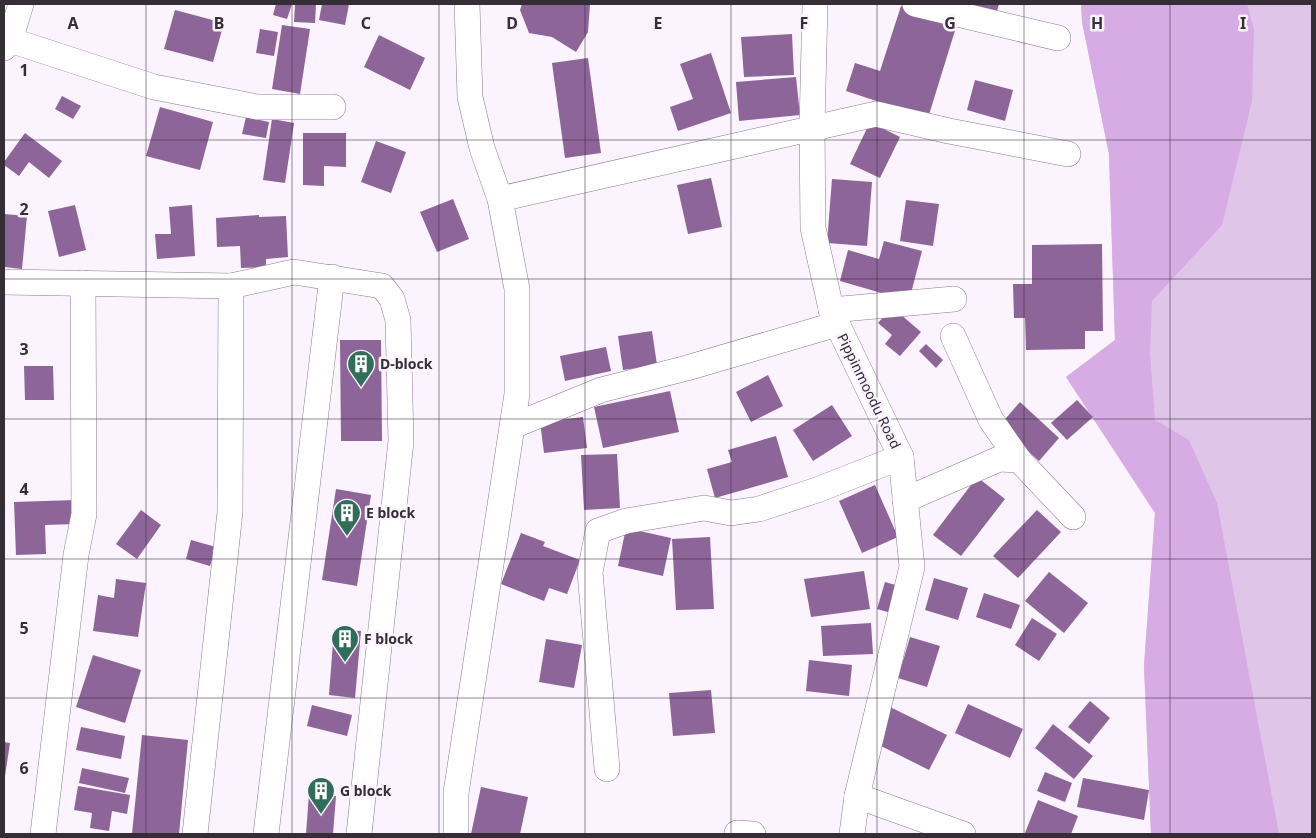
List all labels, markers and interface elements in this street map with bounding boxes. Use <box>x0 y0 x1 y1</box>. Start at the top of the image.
text: A <box>67 12 79 34</box>
text: B <box>214 12 224 34</box>
text: C <box>361 12 371 34</box>
text: D <box>506 12 518 34</box>
text: E <box>654 12 663 34</box>
text: F <box>800 12 808 34</box>
text: G <box>944 12 956 34</box>
text: H <box>1091 12 1103 34</box>
text: I <box>1240 12 1246 34</box>
text: 1 <box>19 59 29 81</box>
text: 2 <box>19 198 29 220</box>
street label: Pippinmoodu Road <box>833 330 906 452</box>
text: 3 <box>19 338 29 360</box>
building icon: D-block <box>346 349 376 388</box>
place label: D-block <box>380 354 433 373</box>
text: 4 <box>19 478 29 500</box>
building icon: E block <box>332 498 362 537</box>
place label: E block <box>366 503 415 522</box>
text: 5 <box>19 617 29 639</box>
building icon: F block <box>330 624 360 663</box>
place label: F block <box>364 629 413 648</box>
text: 6 <box>19 757 29 779</box>
building icon: G block <box>306 776 336 815</box>
place label: G block <box>340 781 392 800</box>

